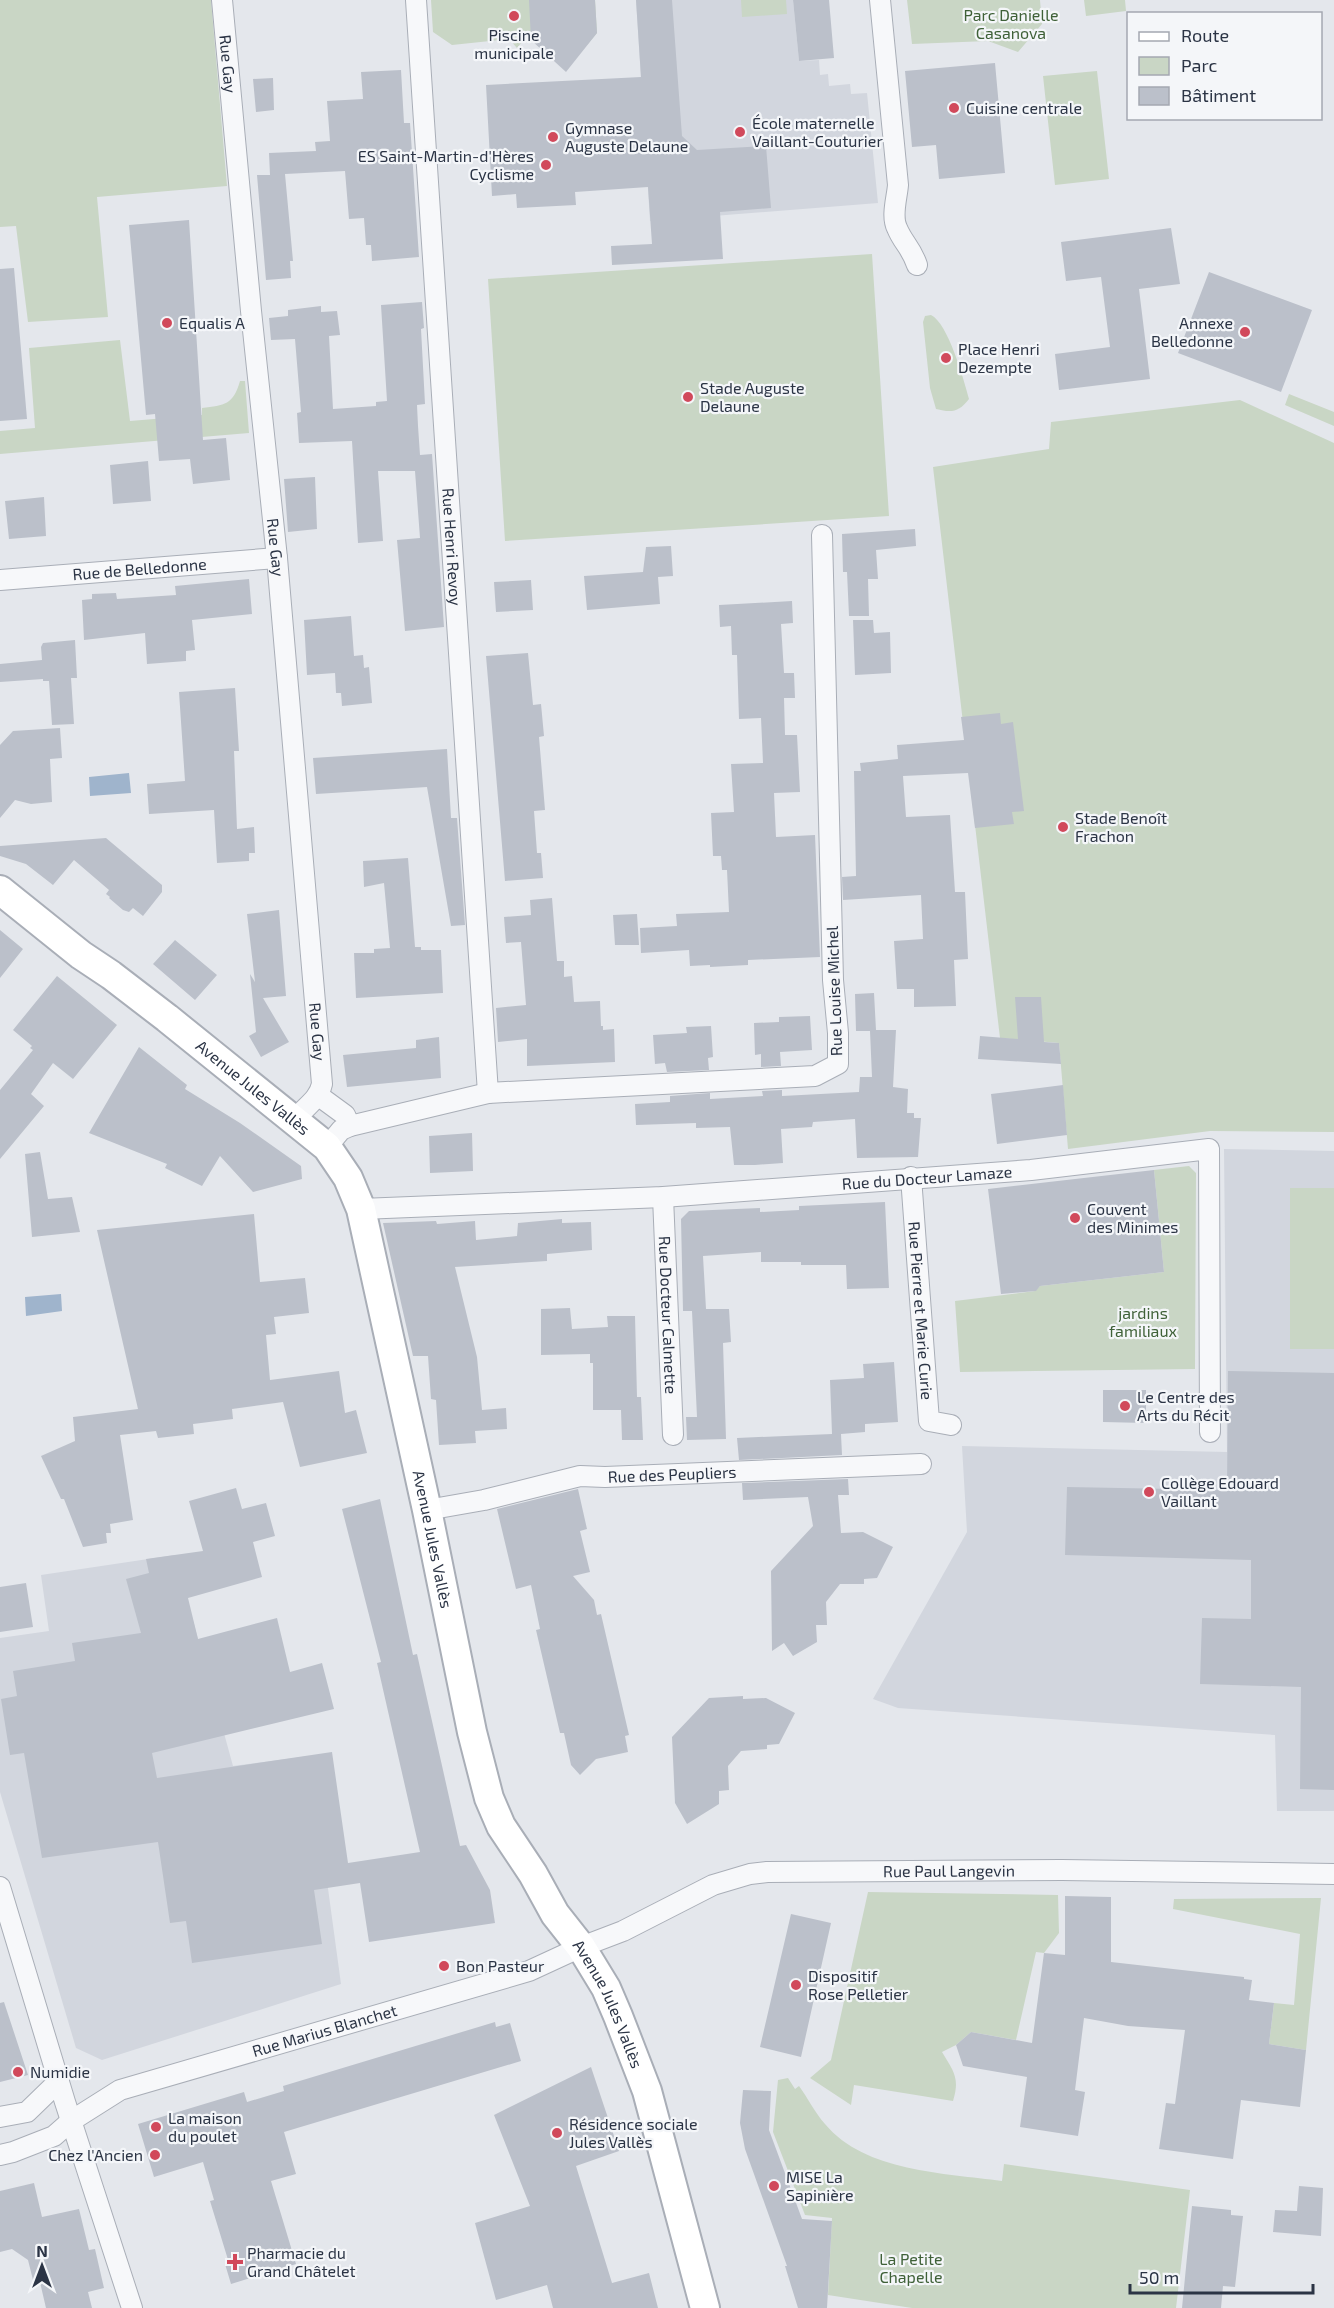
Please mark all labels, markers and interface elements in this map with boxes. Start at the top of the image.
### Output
park label: Parc Danielle Casanova [963,5,1059,42]
marker: Piscine municipale [507,9,521,23]
legend [1127,12,1322,120]
text: Route [1181,24,1229,46]
place label: Piscine municipale [474,25,554,62]
street label: Rue Gay [216,34,241,94]
text: Parc [1181,54,1217,76]
text: Bâtiment [1181,84,1256,106]
place label: Cuisine centrale [966,98,1082,117]
marker: Cuisine centrale [947,101,961,115]
place label: École maternelle Vaillant-Couturier [752,113,883,150]
place label: Gymnase Auguste Delaune [565,118,688,155]
marker: École maternelle Vaillant-Couturier [733,125,747,139]
marker: Gymnase Auguste Delaune [546,130,560,144]
place label: ES Saint-Martin-d'Hères Cyclisme [358,146,534,183]
marker: ES Saint-Martin-d'Hères Cyclisme [539,158,553,172]
place label: Equalis A [179,313,245,332]
place label: Annexe Belledonne [1151,313,1233,350]
marker: Equalis A [160,316,174,330]
marker: Annexe Belledonne [1238,325,1252,339]
place label: Place Henri Dezempte [958,339,1040,376]
marker: Place Henri Dezempte [939,351,953,365]
place label: Stade Auguste Delaune [700,378,805,415]
marker: Stade Auguste Delaune [681,390,695,404]
street label: Rue Henri Revoy [439,487,466,607]
street label: Rue Gay [264,517,289,578]
street label: Rue de Belledonne [72,554,207,583]
place label: Stade Benoît Frachon [1075,808,1167,845]
marker: Stade Benoît Frachon [1056,820,1070,834]
street label: Rue Louise Michel [822,925,845,1056]
street label: Rue Gay [306,1002,330,1062]
street label: Avenue Jules Vallès [193,1035,314,1138]
street label: Rue du Docteur Lamaze [841,1161,1013,1193]
place label: Couvent des Minimes [1087,1199,1178,1236]
marker: Couvent des Minimes [1068,1211,1082,1225]
street label: Rue Pierre et Marie Curie [905,1221,937,1401]
street label: Rue Docteur Calmette [656,1235,681,1394]
park label: jardins familiaux [1109,1303,1178,1340]
place label: Le Centre des Arts du Récit [1137,1387,1235,1424]
marker: Le Centre des Arts du Récit [1118,1399,1132,1413]
street label: Rue des Peupliers [607,1462,737,1486]
street label: Avenue Jules Vallès [410,1468,457,1610]
place label: Collège Edouard Vaillant [1161,1473,1279,1510]
marker: Collège Edouard Vaillant [1142,1485,1156,1499]
street label: Rue Paul Langevin [883,1860,1015,1880]
street label: Avenue Jules Vallès [570,1935,647,2071]
place label: Bon Pasteur [456,1956,545,1975]
marker: Bon Pasteur [437,1959,451,1973]
place label: Dispositif Rose Pelletier [808,1966,909,2003]
marker: Dispositif Rose Pelletier [789,1978,803,1992]
street label: Rue Marius Blanchet [250,2000,399,2060]
place label: Numidie [30,2062,90,2081]
marker: Numidie [11,2065,25,2079]
place label: La maison du poulet [168,2108,242,2145]
place label: Résidence sociale Jules Vallès [569,2114,698,2151]
marker: La maison du poulet [149,2120,163,2134]
marker: Résidence sociale Jules Vallès [550,2126,564,2140]
place label: Chez l'Ancien [48,2145,143,2164]
marker: Chez l'Ancien [148,2148,162,2162]
place label: MISE La Sapinière [786,2167,854,2204]
marker: MISE La Sapinière [767,2179,781,2193]
north arrow [12,2236,72,2296]
text: N [36,2241,48,2260]
place label: Pharmacie du Grand Châtelet [247,2243,356,2280]
park label: La Petite Chapelle [879,2249,943,2286]
marker: Pharmacie du Grand Châtelet [228,2255,242,2269]
scale bar [1130,2257,1313,2295]
text: 50 m [1139,2266,1179,2288]

